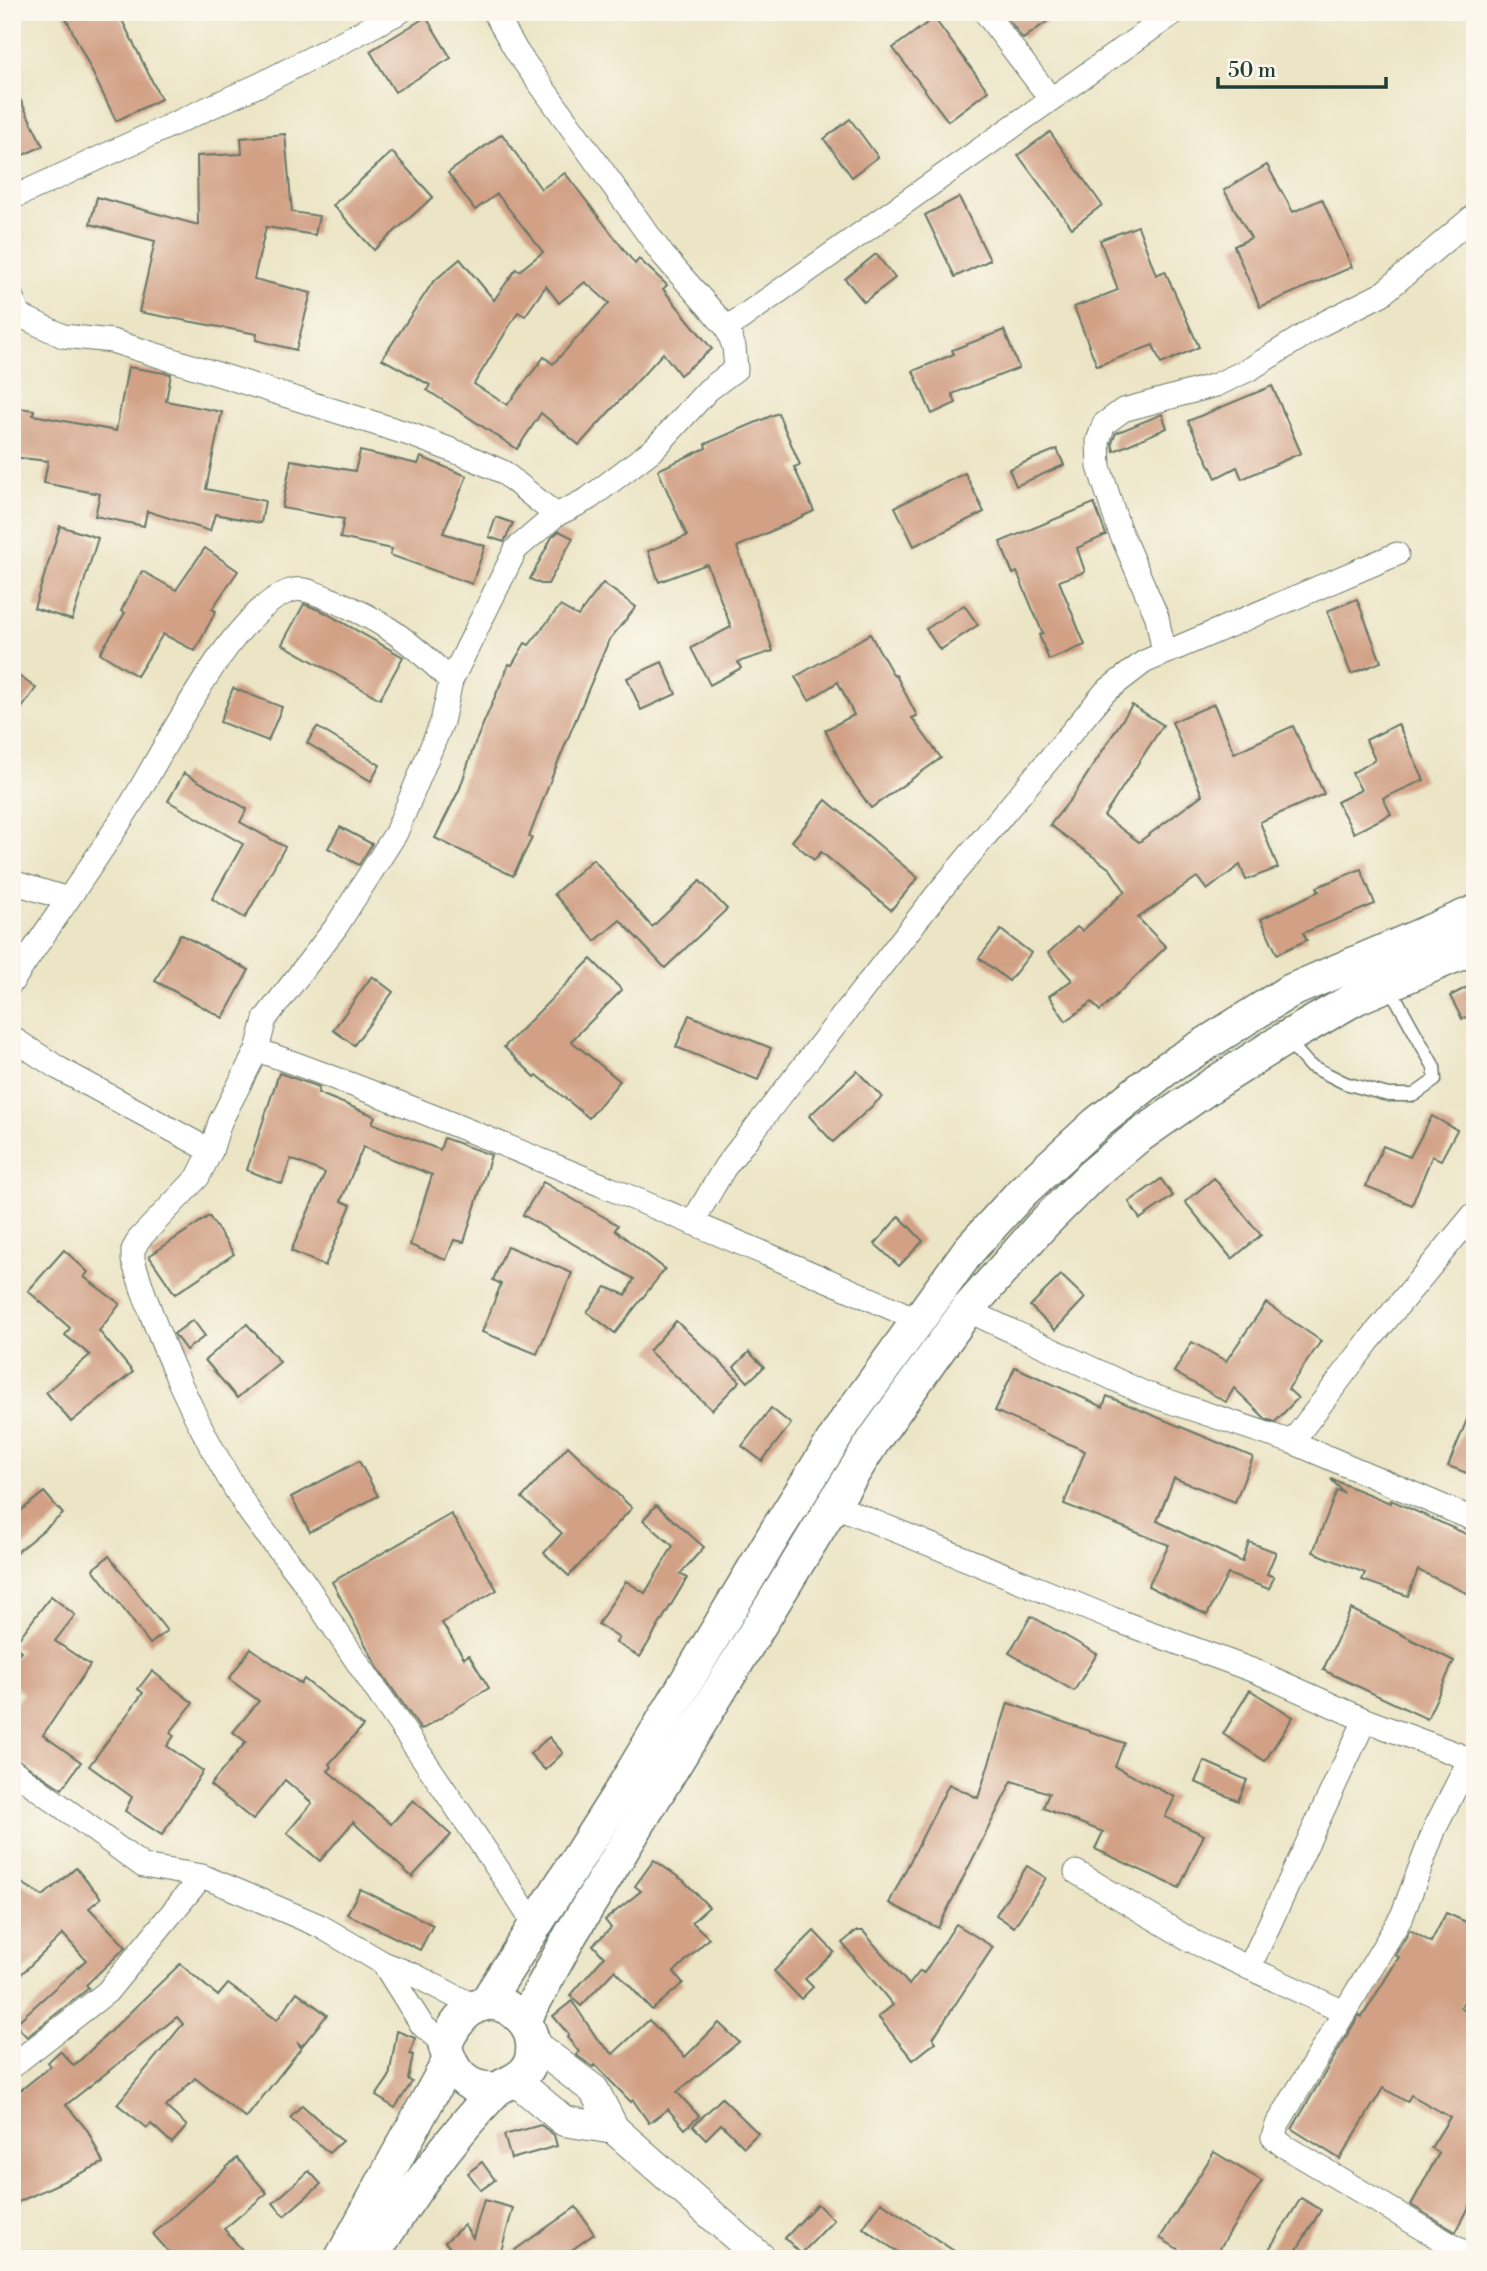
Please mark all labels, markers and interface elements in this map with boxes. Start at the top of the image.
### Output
scale bar [1218,46,1386,90]
text: 50 m [1228,58,1276,84]

